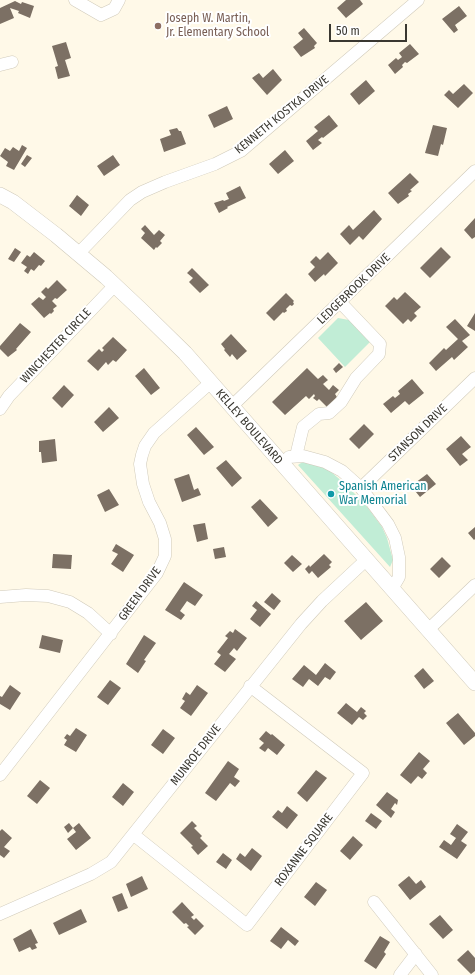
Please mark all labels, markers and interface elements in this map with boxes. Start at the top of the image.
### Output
place label: Joseph W. Martin, Jr. Elementary School [166,12,269,40]
scale bar [331,16,409,42]
marker: Joseph W. Martin, Jr. Elementary School [153,21,163,31]
text: 50 m [336,24,360,38]
street label: KENNETH KOSTKA DRIVE [232,73,332,157]
street label: LEDGEBROOK DRIVE [314,250,394,328]
street label: WINCHESTER CIRCLE [18,306,94,386]
street label: KELLEY BOULEVARD [212,386,286,468]
street label: STANSON DRIVE [386,401,450,465]
place label: Spanish American War Memorial [339,480,427,508]
marker: Spanish American War Memorial [326,489,336,499]
street label: GREEN DRIVE [116,564,164,624]
street label: MUNROE DRIVE [168,722,224,788]
street label: ROXANNE SQUARE [272,811,336,889]

